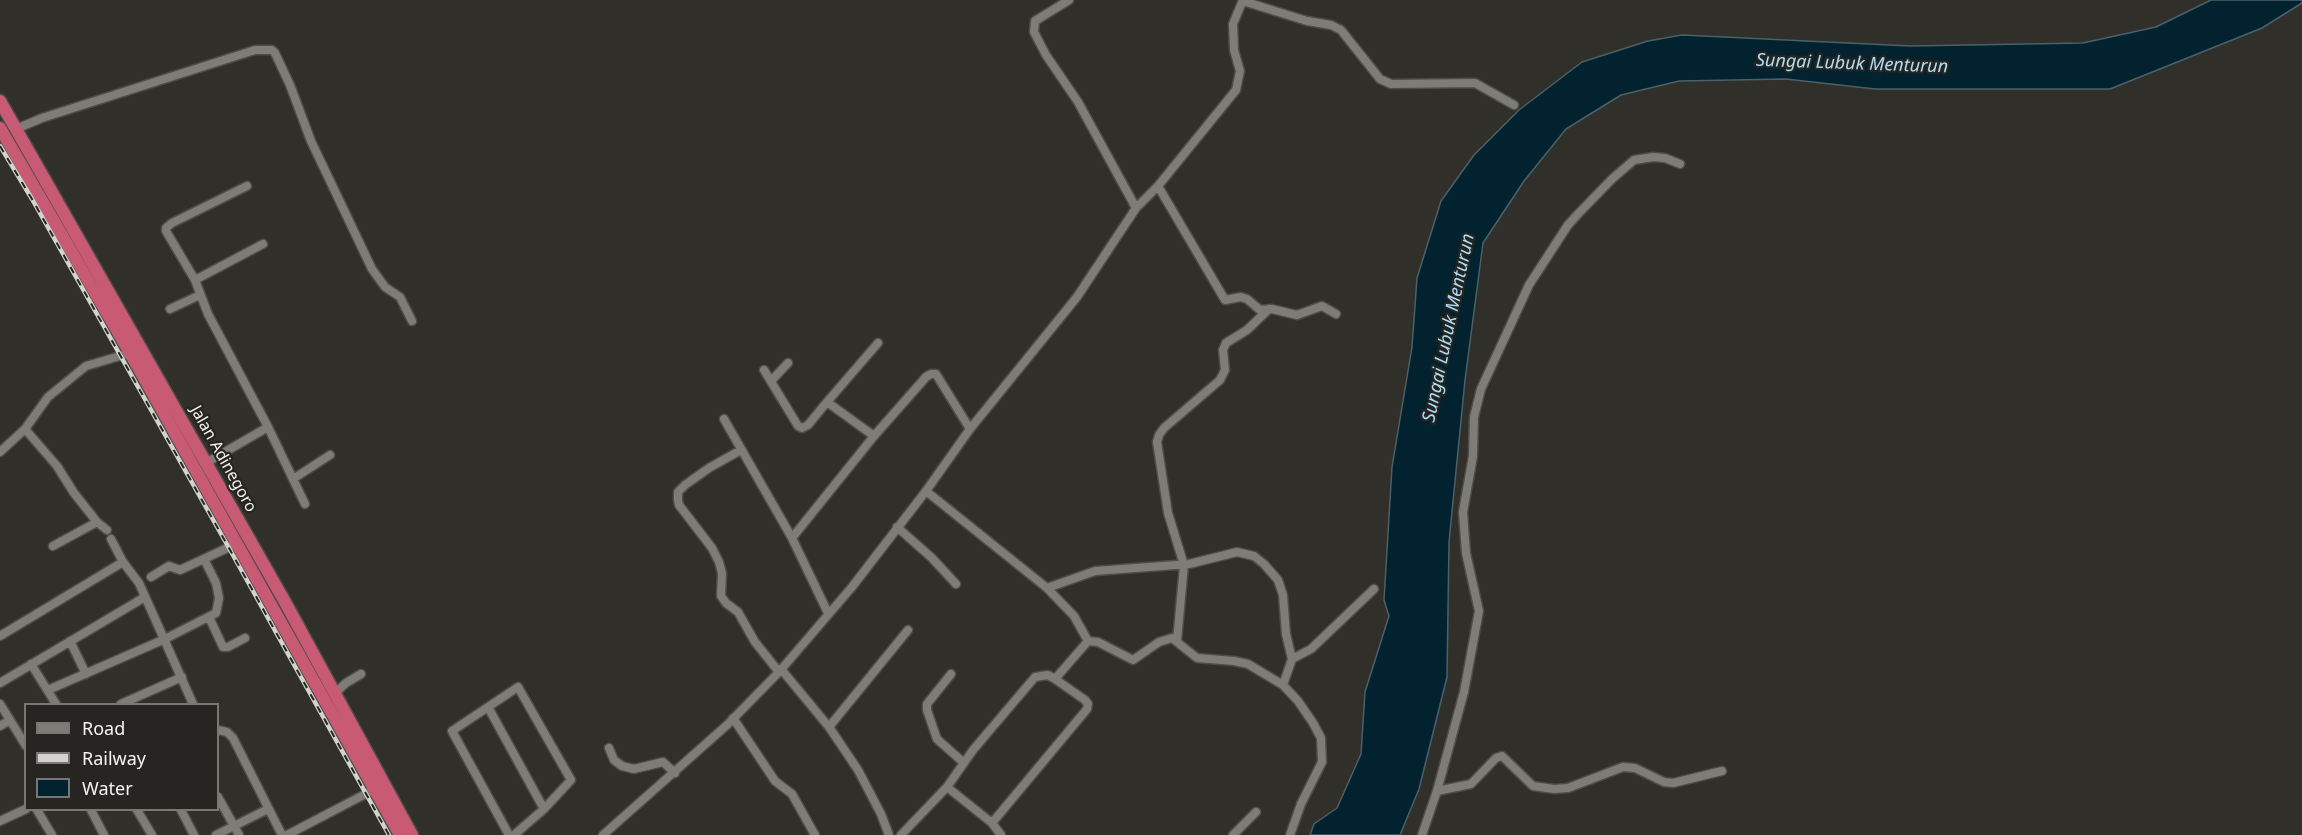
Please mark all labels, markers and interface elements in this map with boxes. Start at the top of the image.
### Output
water label: Sungai Lubuk Menturun [1756,50,1948,78]
water label: Sungai Lubuk Menturun [1418,232,1480,424]
street label: Jalan Adinegoro [186,402,260,516]
legend [24,703,219,811]
text: Road [82,716,125,740]
text: Railway [82,746,146,770]
text: Water [82,776,133,800]

